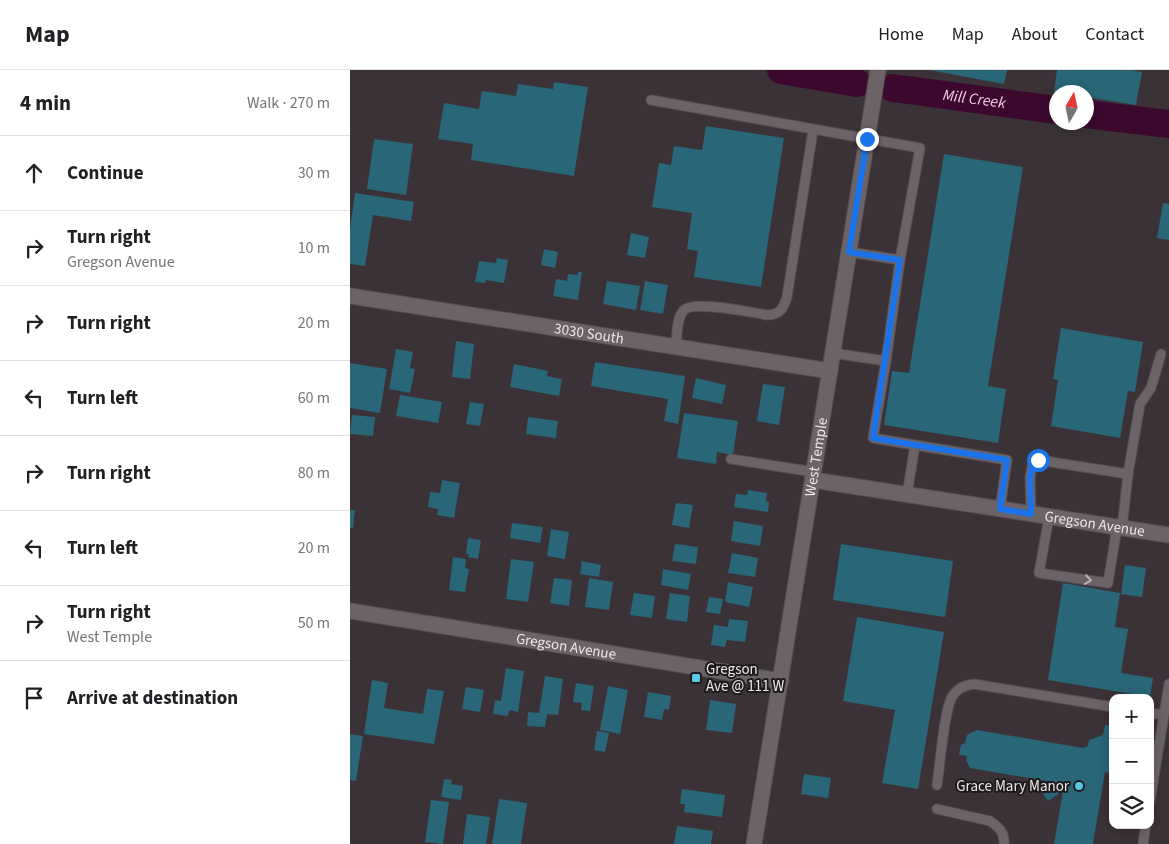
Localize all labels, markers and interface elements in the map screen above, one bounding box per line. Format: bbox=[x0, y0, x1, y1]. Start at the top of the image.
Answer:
text: Map bbox=[25, 17, 70, 52]
text: Home bbox=[878, 22, 924, 47]
text: Map bbox=[952, 22, 984, 47]
text: About bbox=[1012, 22, 1057, 47]
text: Contact bbox=[1085, 22, 1144, 47]
water label: Mill Creek bbox=[941, 84, 1007, 114]
north arrow bbox=[1049, 85, 1094, 130]
text: 4 min bbox=[20, 88, 71, 118]
text: Walk · 270 m bbox=[247, 92, 330, 114]
route end bbox=[856, 128, 879, 151]
icon: ahead bbox=[20, 159, 48, 187]
text: Continue bbox=[67, 160, 144, 187]
text: 30 m bbox=[298, 162, 330, 184]
text: Turn right bbox=[67, 224, 151, 251]
icon: right bbox=[20, 234, 48, 262]
text: 10 m bbox=[298, 237, 330, 259]
text: Gregson Avenue bbox=[67, 251, 175, 273]
icon: right bbox=[20, 309, 48, 337]
text: Turn right bbox=[67, 310, 151, 337]
text: 20 m bbox=[298, 312, 330, 334]
street label: 3030 South bbox=[553, 318, 626, 349]
icon: left bbox=[20, 384, 48, 412]
text: Turn left bbox=[67, 385, 138, 412]
text: 60 m bbox=[298, 387, 330, 409]
street label: West Temple bbox=[799, 416, 833, 498]
route start bbox=[1027, 449, 1050, 472]
icon: right bbox=[20, 459, 48, 487]
text: Turn right bbox=[67, 460, 151, 487]
text: 80 m bbox=[298, 462, 330, 484]
street label: Gregson Avenue bbox=[1043, 505, 1146, 542]
icon: left bbox=[20, 534, 48, 562]
text: Turn left bbox=[67, 535, 138, 562]
text: 20 m bbox=[298, 537, 330, 559]
one-way arrow bbox=[1083, 575, 1092, 585]
text: Turn right bbox=[67, 599, 151, 626]
icon: right bbox=[20, 609, 48, 637]
text: 50 m bbox=[298, 612, 330, 634]
text: West Temple bbox=[67, 626, 152, 648]
street label: Gregson Avenue bbox=[515, 628, 618, 665]
place label: Gregson Ave @ 111 W bbox=[706, 659, 784, 697]
marker: Gregson Ave @ 111 W bbox=[690, 672, 702, 684]
icon: arrive bbox=[20, 684, 48, 712]
text: Arrive at destination bbox=[67, 685, 238, 712]
map controls bbox=[1109, 694, 1154, 829]
button: + bbox=[1109, 694, 1154, 739]
button: − bbox=[1109, 739, 1154, 784]
place label: Grace Mary Manor bbox=[956, 776, 1070, 797]
marker: Grace Mary Manor bbox=[1073, 780, 1085, 792]
button: layers bbox=[1109, 784, 1154, 829]

